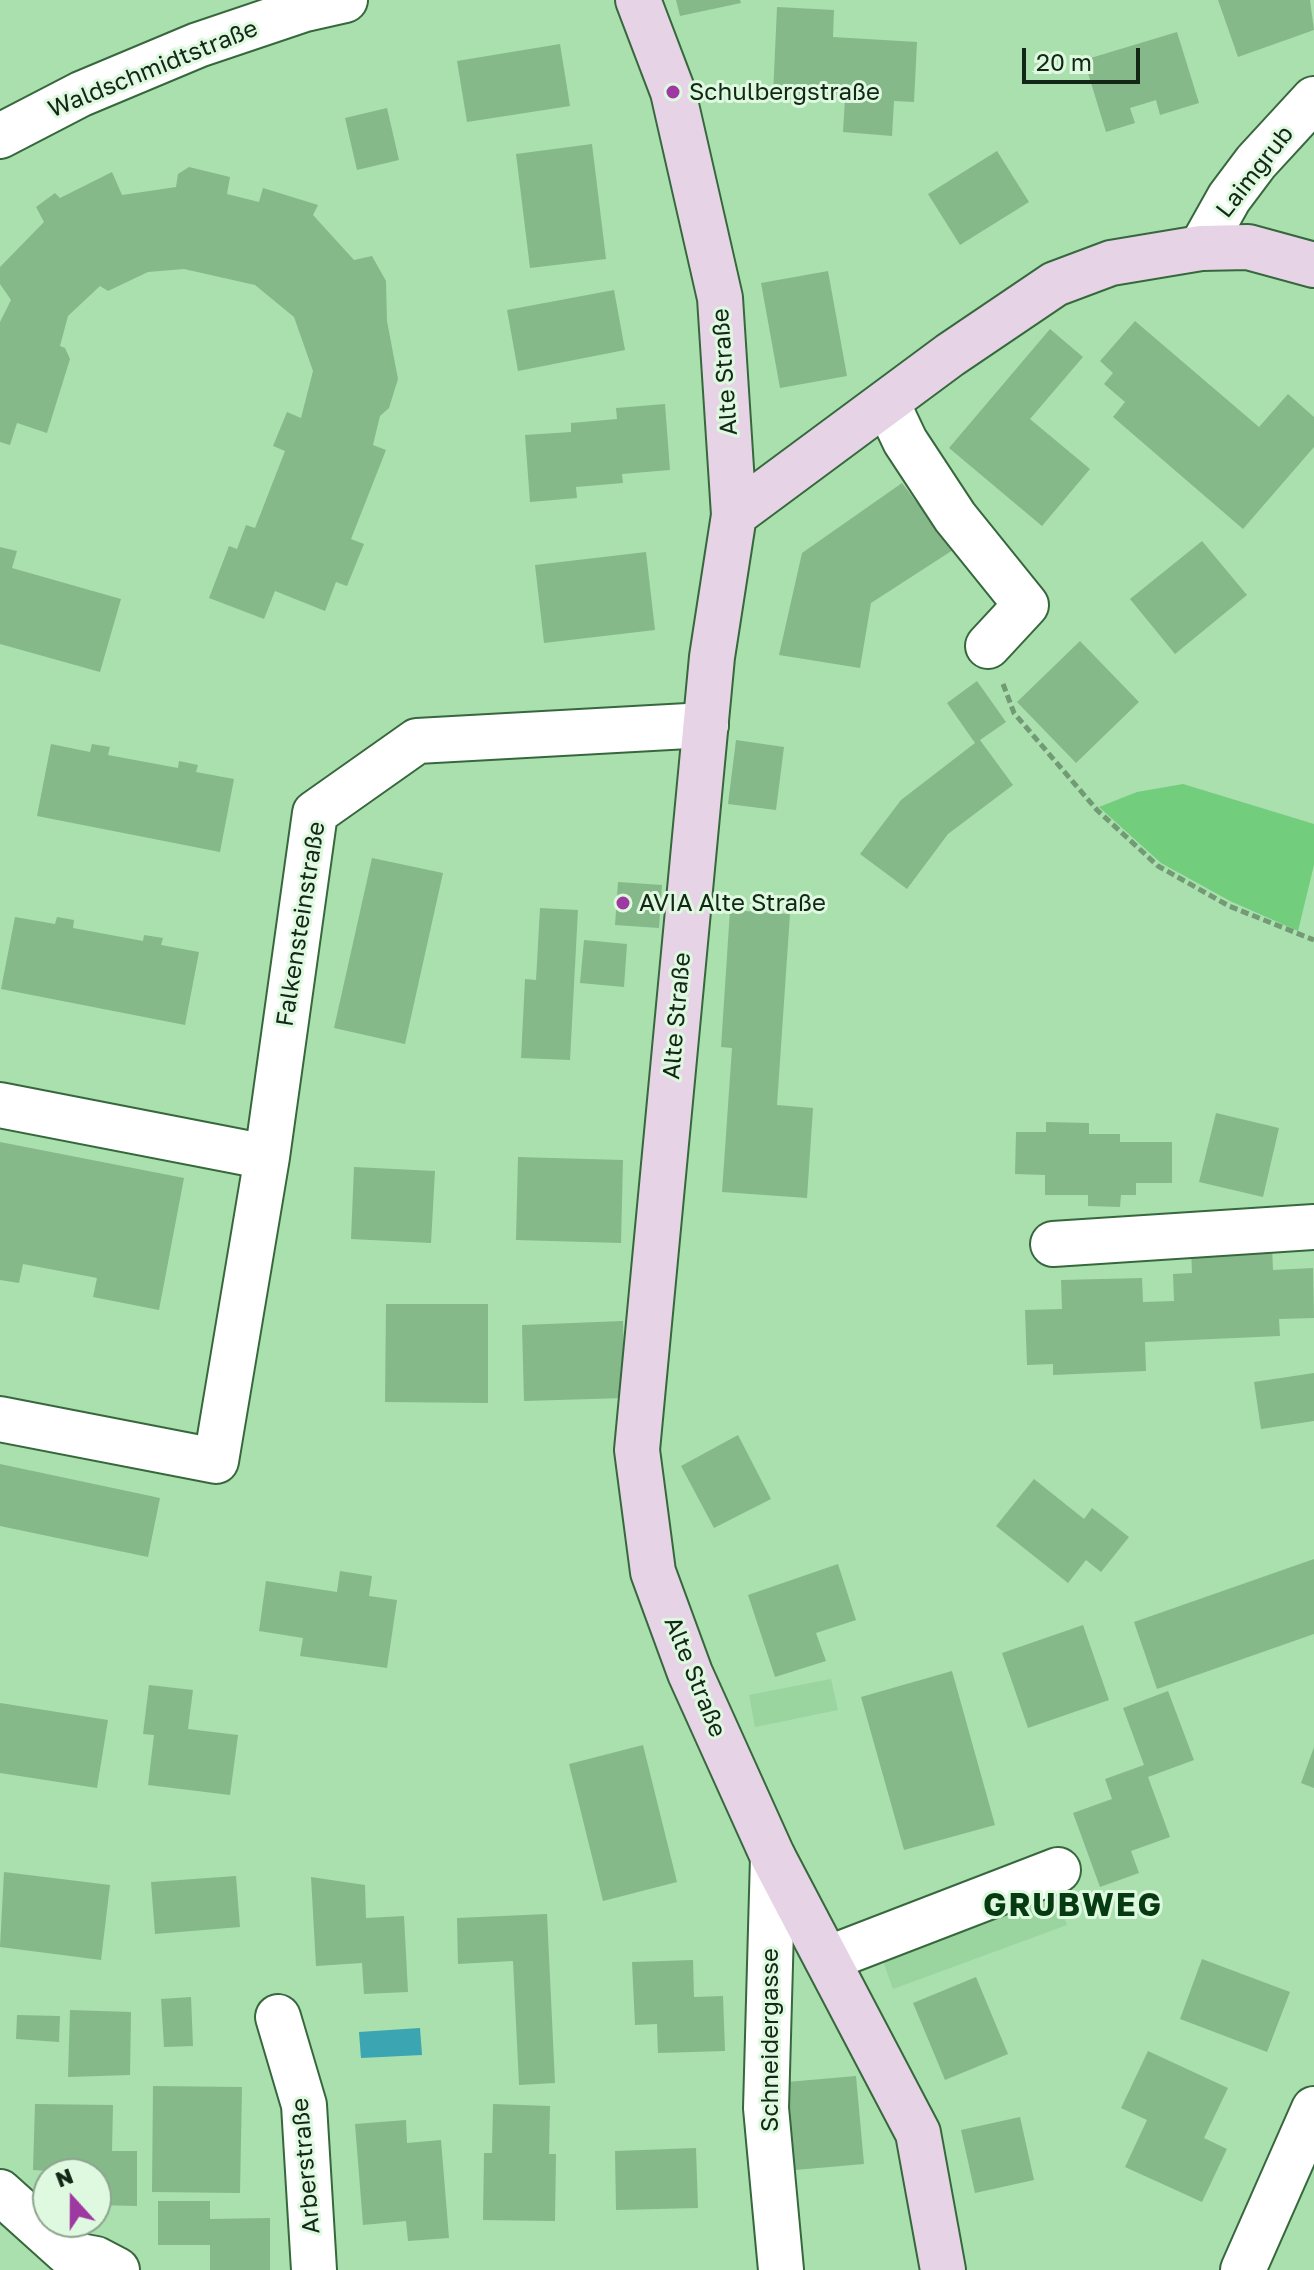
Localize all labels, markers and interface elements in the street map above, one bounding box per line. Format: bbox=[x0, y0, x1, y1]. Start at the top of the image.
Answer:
street label: Waldschmidtstraße bbox=[44, 14, 262, 124]
scale bar bbox=[1026, 32, 1144, 82]
text: 20 m bbox=[1036, 47, 1092, 76]
place label: Schulbergstraße bbox=[689, 78, 880, 106]
marker: Schulbergstraße bbox=[664, 83, 682, 101]
street label: Laimgrub bbox=[1210, 120, 1300, 224]
street label: Alte Straße bbox=[706, 307, 744, 437]
street label: Falkensteinstraße bbox=[271, 819, 331, 1029]
place label: AVIA Alte Straße bbox=[639, 889, 826, 917]
marker: AVIA Alte Straße bbox=[614, 894, 632, 912]
street label: Alte Straße bbox=[657, 951, 697, 1081]
street label: Alte Straße bbox=[658, 1613, 732, 1741]
district label: GRUBWEG bbox=[983, 1887, 1163, 1925]
street label: Schneidergasse bbox=[756, 1948, 784, 2132]
street label: Arberstraße bbox=[286, 2097, 326, 2235]
north arrow bbox=[32, 2158, 112, 2238]
text: N bbox=[51, 2161, 77, 2193]

